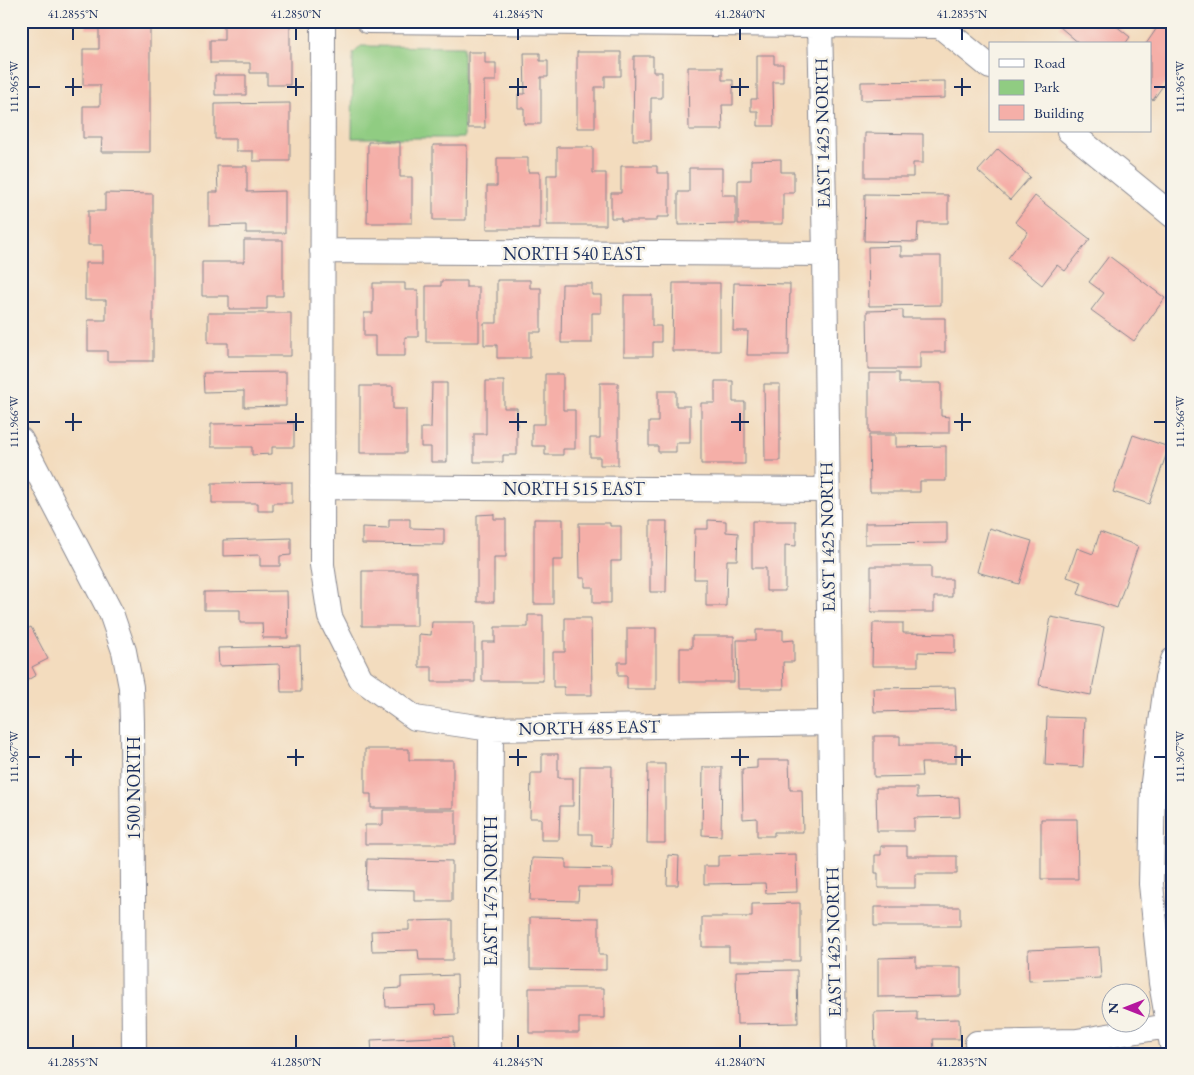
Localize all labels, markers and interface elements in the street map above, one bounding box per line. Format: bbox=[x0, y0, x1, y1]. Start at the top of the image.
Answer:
text: 41.2855°N bbox=[48, 6, 99, 22]
text: 41.2850°N bbox=[271, 6, 322, 22]
text: 41.2845°N bbox=[493, 6, 544, 22]
text: 41.2840°N bbox=[715, 6, 766, 22]
text: 41.2835°N bbox=[937, 6, 988, 22]
legend bbox=[989, 42, 1152, 132]
text: Road bbox=[1034, 53, 1066, 72]
street label: EAST 1425 NORTH bbox=[809, 58, 835, 208]
text: 111.965°W bbox=[6, 60, 22, 113]
text: 111.965°W bbox=[1172, 60, 1188, 113]
text: Park bbox=[1034, 77, 1061, 96]
text: Building bbox=[1034, 103, 1084, 122]
street label: NORTH 540 EAST bbox=[503, 242, 646, 265]
text: 111.966°W bbox=[6, 395, 22, 448]
text: 111.966°W bbox=[1172, 395, 1188, 448]
street label: EAST 1425 NORTH bbox=[814, 462, 840, 612]
street label: NORTH 515 EAST bbox=[503, 477, 646, 500]
street label: NORTH 485 EAST bbox=[518, 714, 661, 740]
text: 111.967°W bbox=[6, 730, 22, 783]
text: 111.967°W bbox=[1172, 730, 1188, 783]
street label: 1500 NORTH bbox=[122, 736, 145, 840]
street label: EAST 1475 NORTH bbox=[479, 816, 502, 966]
street label: EAST 1425 NORTH bbox=[820, 867, 846, 1017]
north arrow bbox=[1102, 982, 1152, 1032]
text: N bbox=[1104, 1002, 1122, 1014]
text: 41.2855°N bbox=[48, 1054, 99, 1070]
text: 41.2850°N bbox=[271, 1054, 322, 1070]
text: 41.2845°N bbox=[493, 1054, 544, 1070]
text: 41.2840°N bbox=[715, 1054, 766, 1070]
text: 41.2835°N bbox=[937, 1054, 988, 1070]

